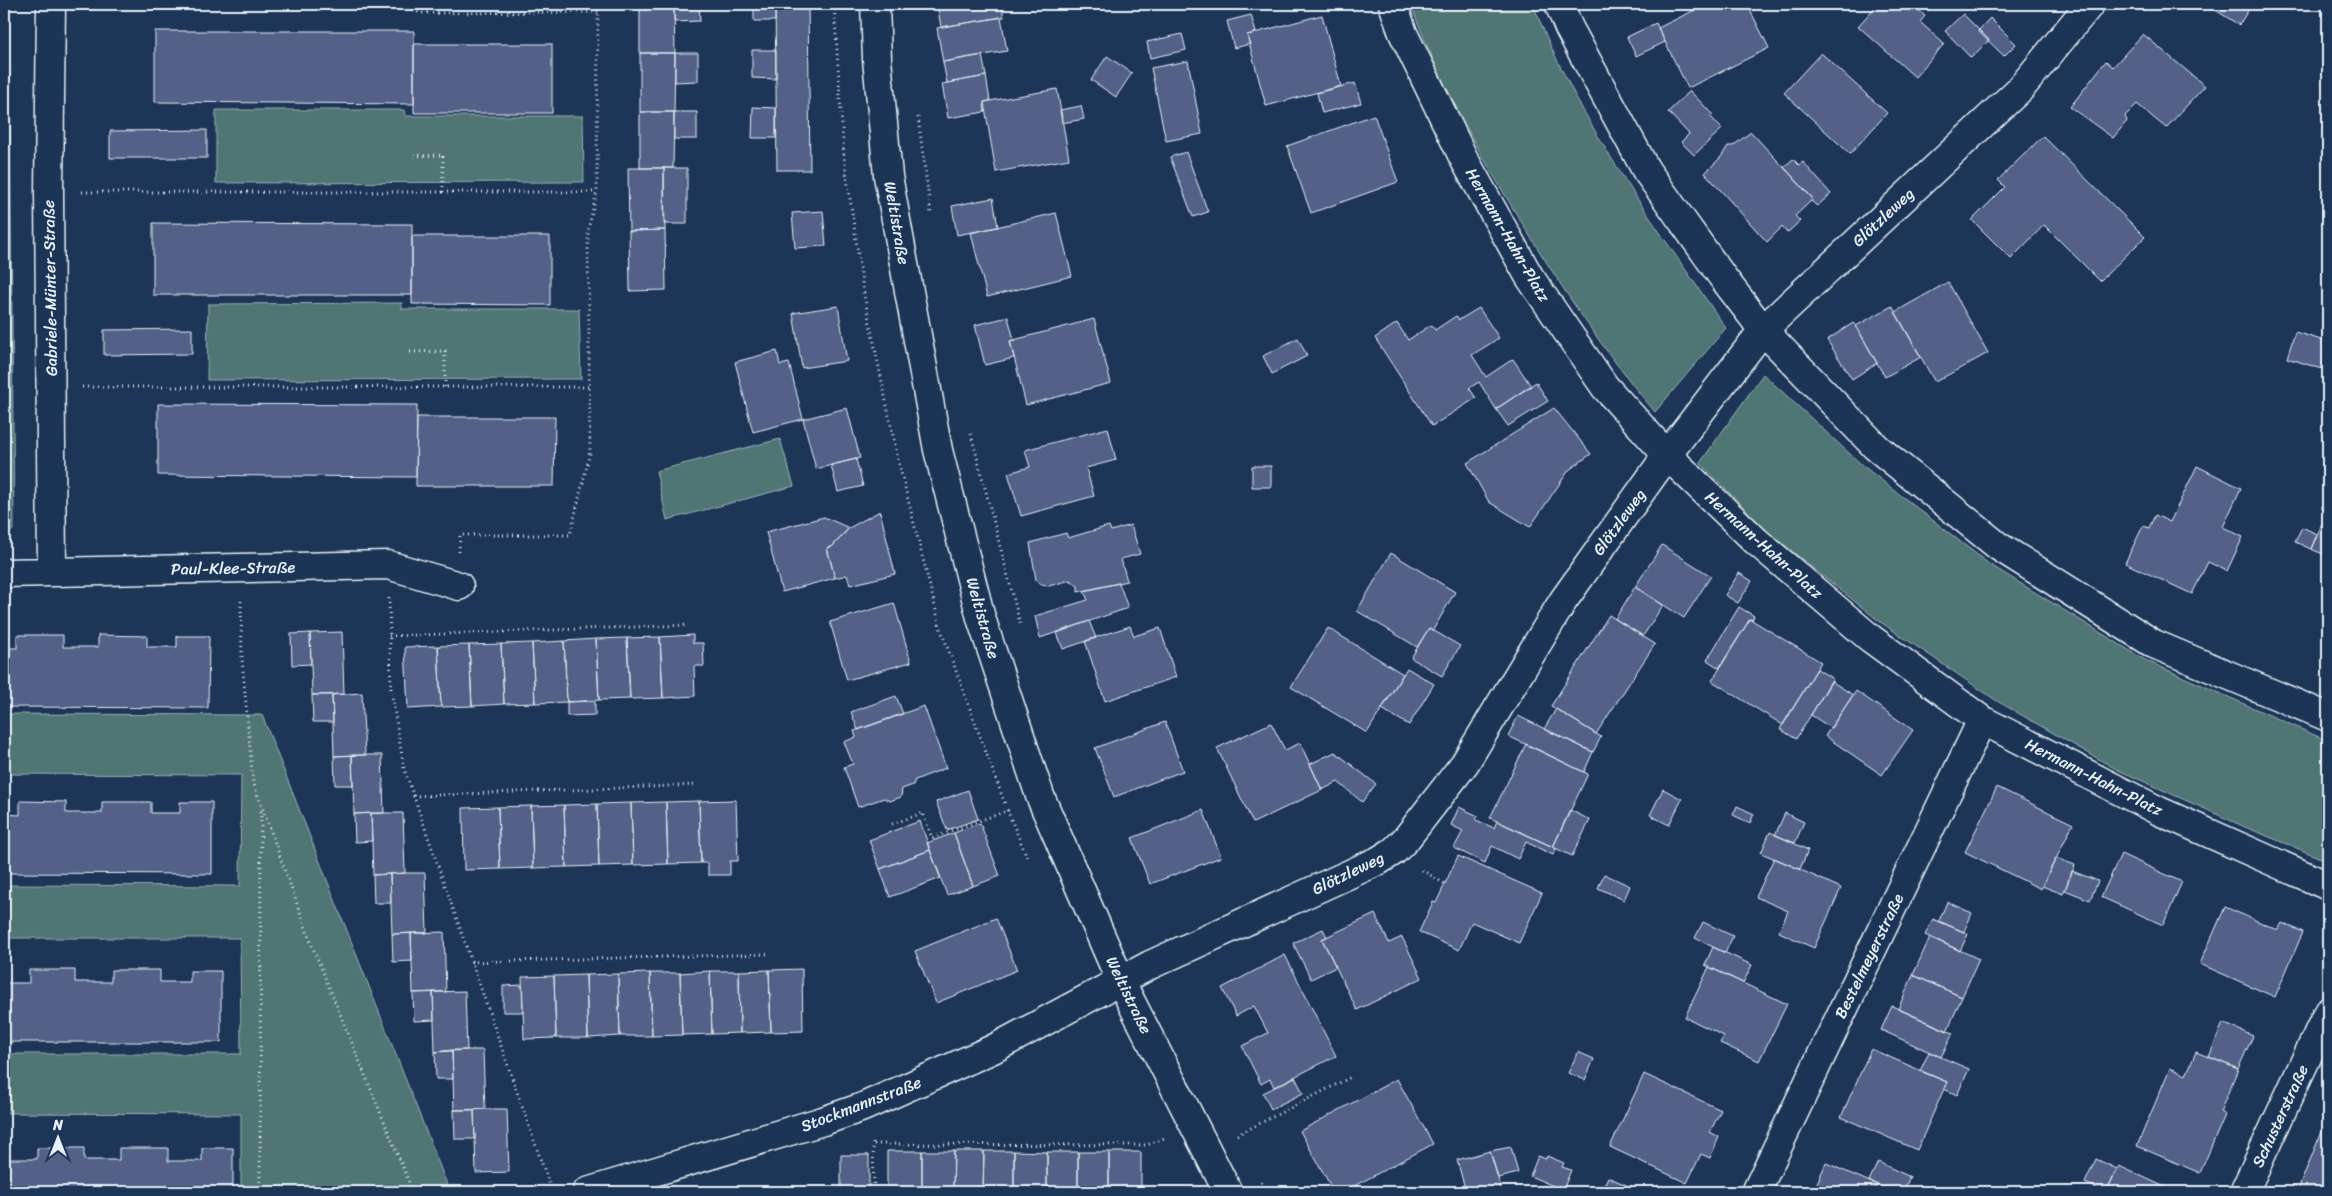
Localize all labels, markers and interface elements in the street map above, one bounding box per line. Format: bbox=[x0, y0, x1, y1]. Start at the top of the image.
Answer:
street label: Hermann-Hahn-Platz bbox=[1458, 162, 1559, 308]
street label: Weltistraße bbox=[875, 179, 919, 267]
street label: Glötzleweg bbox=[1845, 180, 1921, 254]
street label: Gabriele-Münter-Straße bbox=[34, 200, 66, 376]
street label: Glötzleweg bbox=[1585, 482, 1653, 562]
street label: Hermann-Hahn-Platz bbox=[1698, 484, 1830, 607]
street label: Paul-Klee-Straße bbox=[171, 552, 296, 584]
street label: Weltistraße bbox=[957, 574, 1009, 662]
street label: Hermann-Hahn-Platz bbox=[2020, 730, 2168, 825]
street label: Glötzleweg bbox=[1307, 843, 1389, 903]
street label: Bestelmeyerstraße bbox=[1826, 888, 1912, 1024]
street label: Weltistraße bbox=[1098, 951, 1160, 1039]
street label: Schusterstraße bbox=[2243, 1060, 2317, 1172]
street label: Stockmannstraße bbox=[796, 1068, 926, 1140]
text: N bbox=[52, 1113, 63, 1138]
north arrow bbox=[32, 1114, 82, 1164]

